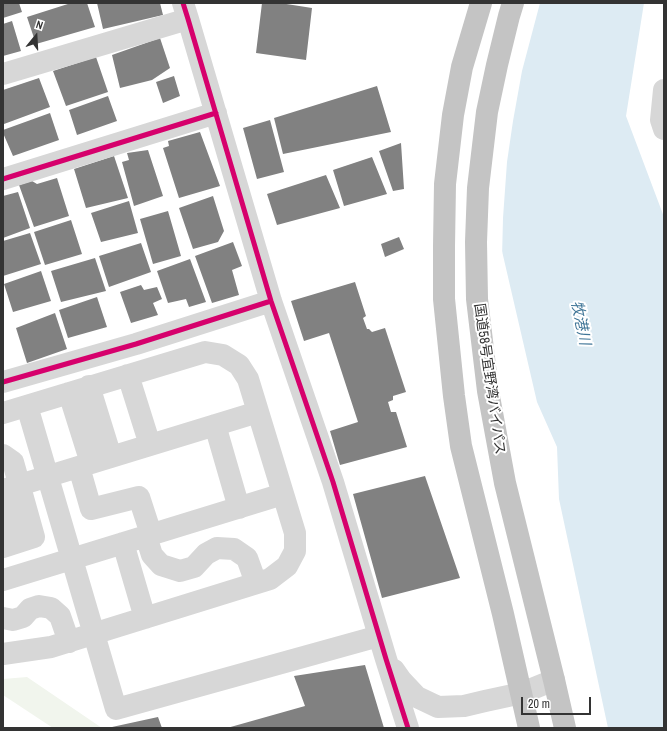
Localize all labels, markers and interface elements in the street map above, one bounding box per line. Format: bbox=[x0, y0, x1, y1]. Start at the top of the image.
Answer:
north arrow bbox=[16, 16, 56, 56]
text: N bbox=[34, 17, 45, 32]
water label: 牧港川 bbox=[567, 299, 593, 347]
street label: 国道58号宜野湾バイパス bbox=[470, 302, 508, 456]
scale bar bbox=[523, 689, 593, 715]
text: 20 m bbox=[528, 696, 550, 712]

